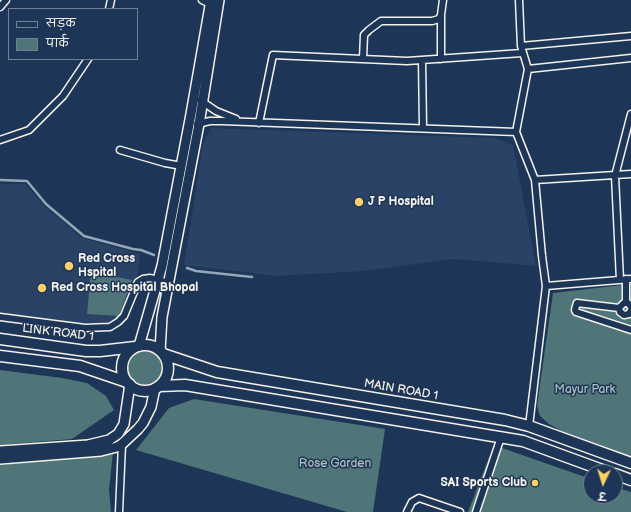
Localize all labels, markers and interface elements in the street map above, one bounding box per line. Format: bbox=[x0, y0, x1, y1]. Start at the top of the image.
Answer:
legend bbox=[8, 8, 138, 60]
text: सड़क bbox=[46, 16, 76, 31]
text: पार्क bbox=[46, 36, 69, 51]
place label: J P Hospital bbox=[368, 195, 434, 209]
marker: J P Hospital bbox=[353, 196, 365, 208]
place label: Red Cross Hspital bbox=[78, 252, 135, 280]
marker: Red Cross Hspital bbox=[63, 260, 75, 272]
place label: Red Cross Hospital Bhopal bbox=[51, 281, 198, 295]
marker: Red Cross Hospital Bhopal bbox=[36, 282, 48, 294]
street label: LINK ROAD 1 bbox=[21, 321, 95, 345]
street label: MAIN ROAD 1 bbox=[363, 376, 439, 404]
park label: Mayur Park bbox=[555, 383, 615, 397]
park label: Rose Garden bbox=[299, 457, 371, 471]
north arrow bbox=[583, 464, 623, 504]
place label: SAI Sports Club bbox=[441, 476, 527, 490]
marker: SAI Sports Club bbox=[530, 478, 540, 488]
text: उ bbox=[598, 489, 606, 502]

